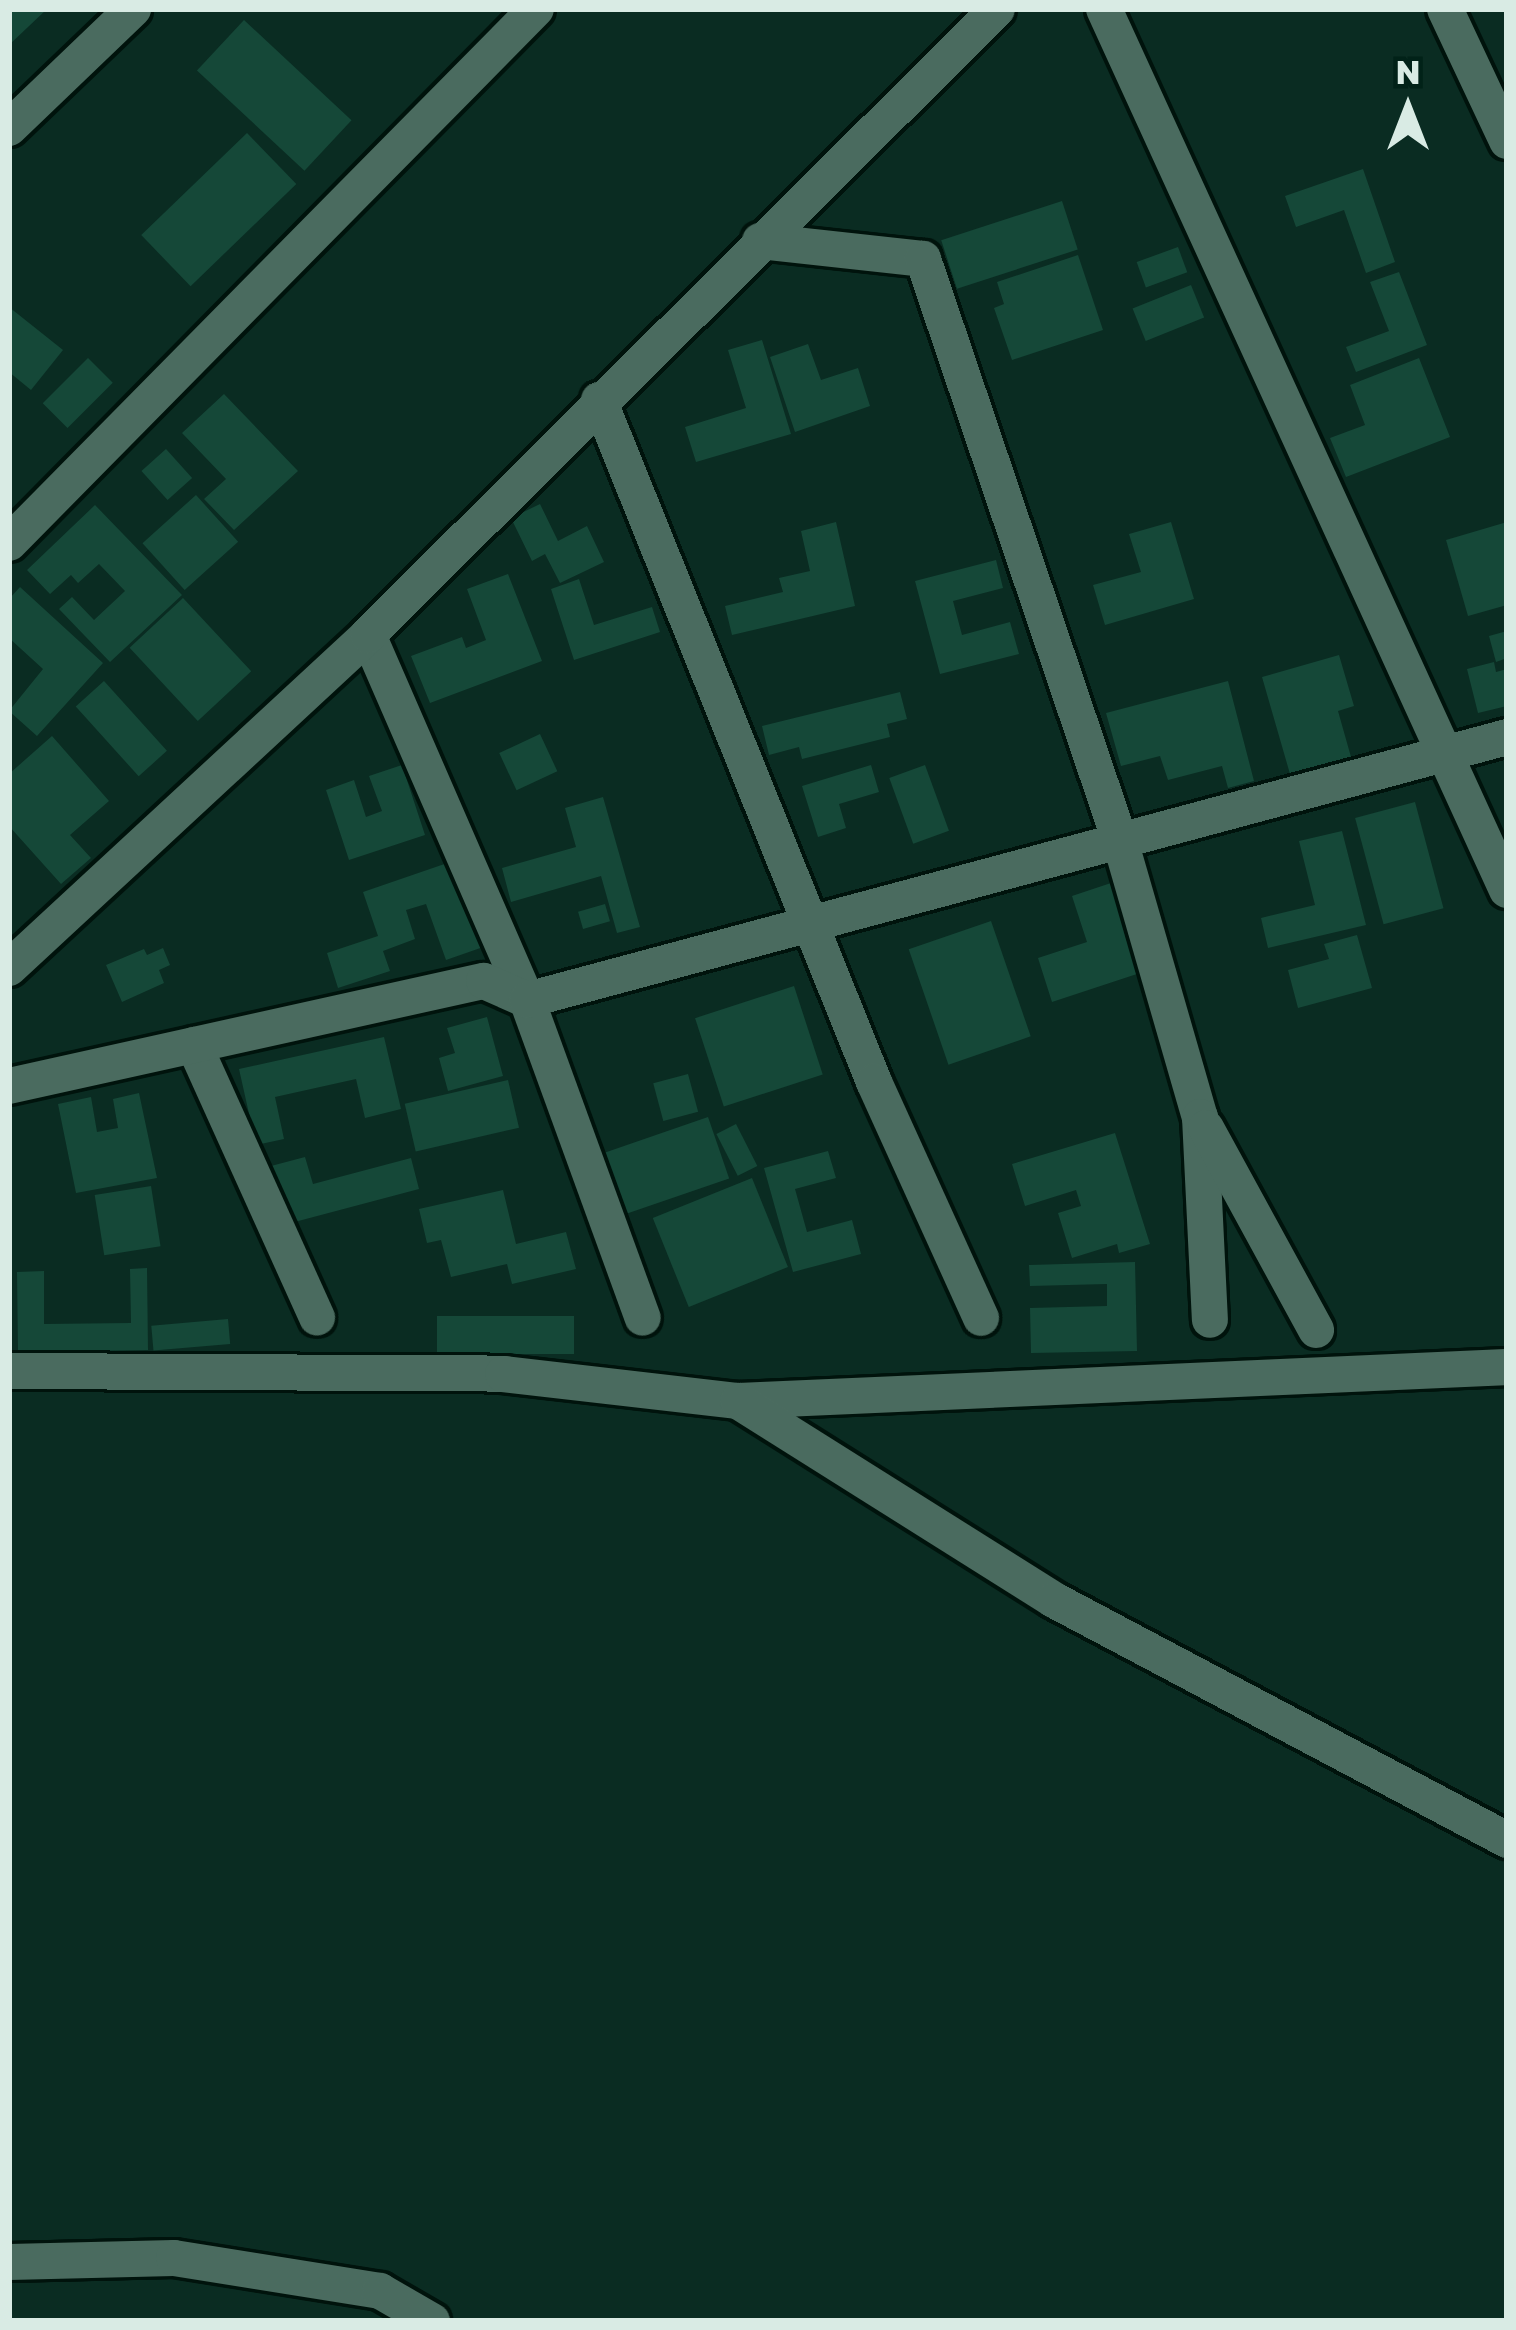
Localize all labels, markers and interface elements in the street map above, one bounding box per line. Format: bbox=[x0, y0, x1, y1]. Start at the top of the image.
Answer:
north arrow bbox=[1348, 48, 1468, 168]
text: N bbox=[1395, 52, 1421, 91]

